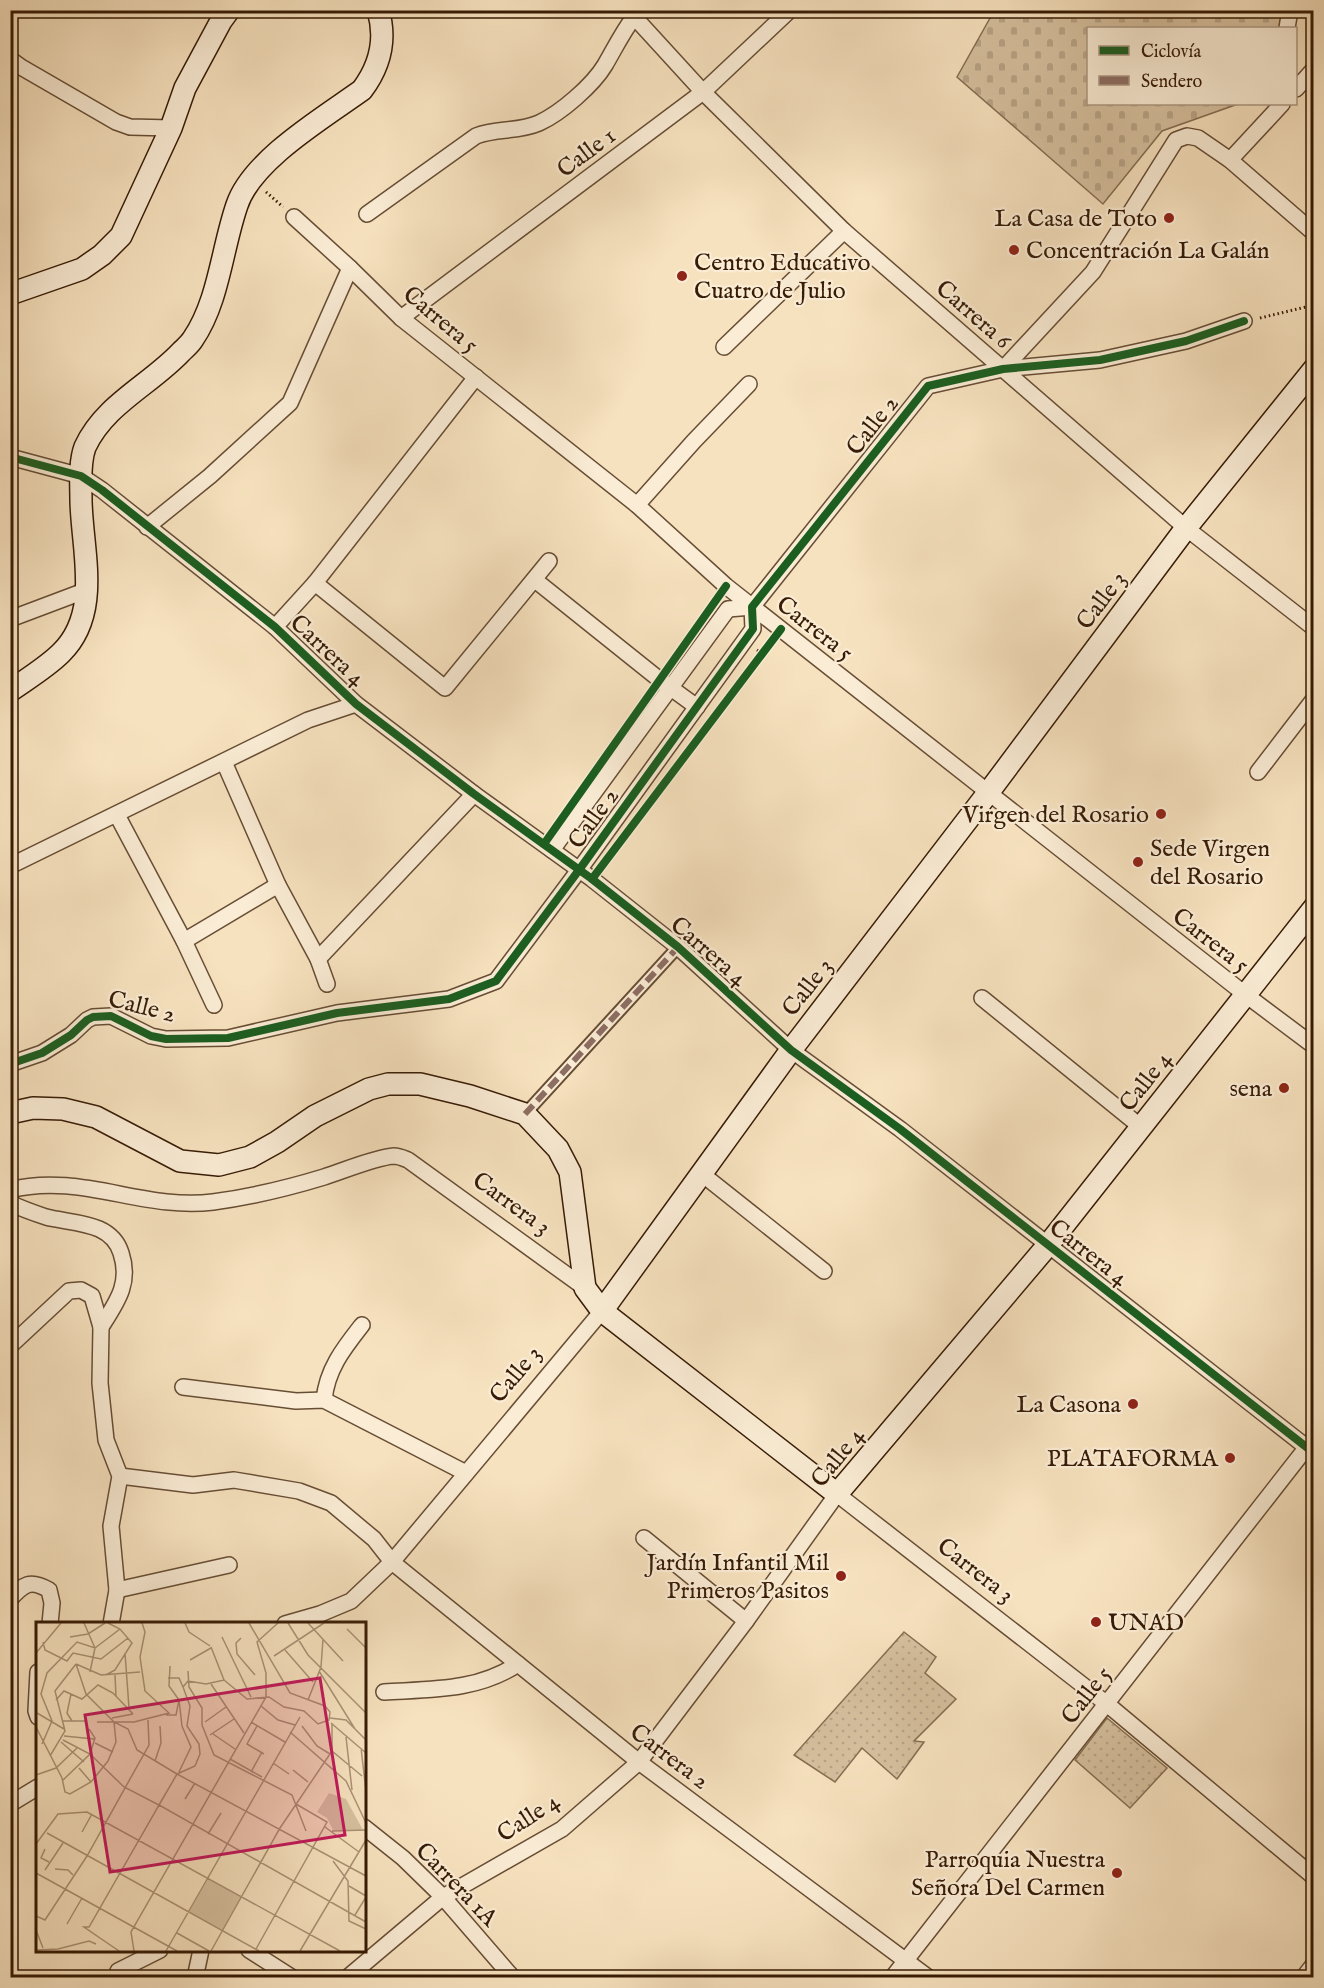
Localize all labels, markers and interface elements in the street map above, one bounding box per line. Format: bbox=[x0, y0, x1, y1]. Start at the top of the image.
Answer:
legend bbox=[1087, 27, 1297, 105]
text: Ciclovía bbox=[1141, 41, 1201, 64]
text: Sendero bbox=[1141, 71, 1203, 94]
street label: Calle 1 bbox=[551, 121, 622, 185]
place label: La Casa de Toto bbox=[994, 204, 1157, 235]
marker: La Casa de Toto bbox=[1162, 211, 1176, 225]
place label: Concentración La Galán bbox=[1026, 236, 1270, 267]
marker: Concentración La Galán bbox=[1007, 243, 1021, 257]
place label: Centro Educativo Cuatro de Julio bbox=[694, 248, 871, 307]
marker: Centro Educativo Cuatro de Julio bbox=[675, 269, 689, 283]
street label: Carrera 6 bbox=[929, 274, 1018, 357]
street label: Carrera 5 bbox=[396, 280, 484, 361]
street label: Calle 2 bbox=[840, 390, 906, 462]
street label: Calle 3 bbox=[1070, 565, 1134, 636]
street label: Carrera 5 bbox=[769, 589, 859, 669]
street label: Carrera 4 bbox=[283, 608, 371, 694]
street label: Calle 2 bbox=[562, 782, 627, 856]
place label: Virgen del Rosario bbox=[961, 800, 1149, 831]
marker: Virgen del Rosario bbox=[1154, 807, 1168, 821]
place label: Sede Virgen del Rosario bbox=[1150, 834, 1270, 893]
marker: Sede Virgen del Rosario bbox=[1131, 855, 1145, 869]
street label: Carrera 5 bbox=[1165, 901, 1255, 981]
street label: Carrera 4 bbox=[663, 910, 753, 994]
street label: Calle 3 bbox=[776, 952, 841, 1023]
street label: Calle 2 bbox=[105, 984, 178, 1031]
street label: Calle 4 bbox=[1113, 1045, 1180, 1118]
place label: sena bbox=[1229, 1074, 1273, 1105]
marker: sena bbox=[1277, 1081, 1291, 1095]
street label: Carrera 3 bbox=[466, 1165, 556, 1243]
street label: Carrera 4 bbox=[1042, 1213, 1134, 1294]
street label: Calle 3 bbox=[483, 1340, 549, 1410]
place label: La Casona bbox=[1016, 1390, 1122, 1421]
marker: La Casona bbox=[1126, 1397, 1140, 1411]
street label: Calle 4 bbox=[805, 1421, 872, 1494]
place label: PLATAFORMA bbox=[1047, 1444, 1219, 1475]
marker: PLATAFORMA bbox=[1223, 1451, 1237, 1465]
street label: Carrera 3 bbox=[930, 1531, 1020, 1611]
place label: Jardín Infantil Mil Primeros Pasitos bbox=[643, 1548, 829, 1607]
marker: Jardín Infantil Mil Primeros Pasitos bbox=[834, 1569, 848, 1583]
place label: UNAD bbox=[1108, 1608, 1184, 1639]
marker: UNAD bbox=[1089, 1615, 1103, 1629]
inset map bbox=[36, 1622, 366, 1952]
street label: Calle 5 bbox=[1055, 1660, 1120, 1731]
street label: Carrera 2 bbox=[623, 1717, 715, 1797]
street label: Calle 4 bbox=[492, 1786, 566, 1850]
street label: Carrera 1A bbox=[408, 1836, 504, 1934]
place label: Parroquia Nuestra Señora Del Carmen bbox=[911, 1845, 1106, 1904]
marker: Parroquia Nuestra Señora Del Carmen bbox=[1110, 1866, 1124, 1880]

